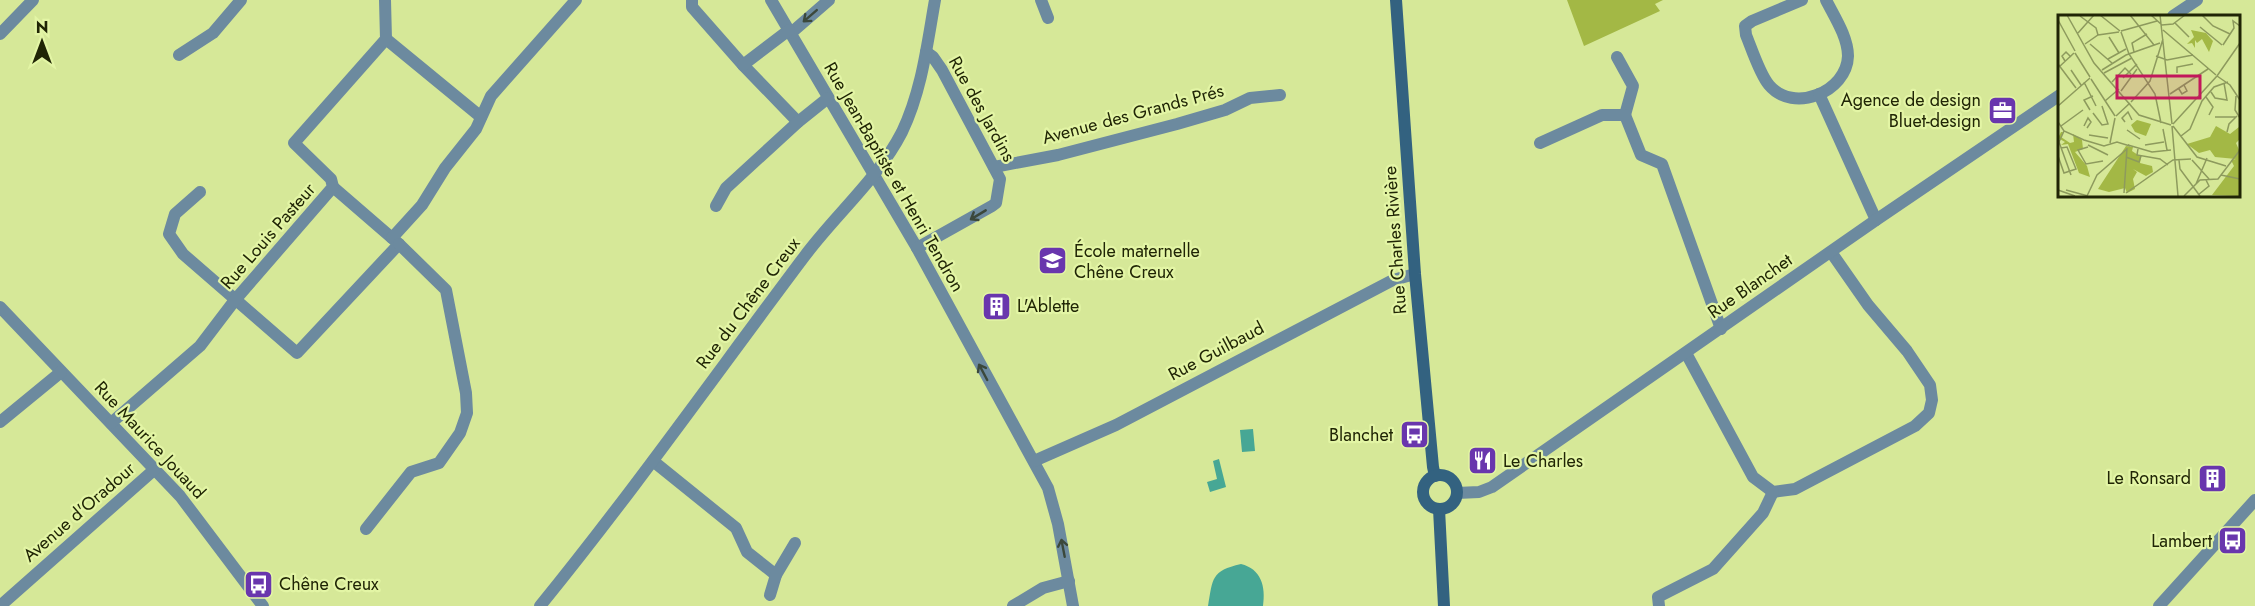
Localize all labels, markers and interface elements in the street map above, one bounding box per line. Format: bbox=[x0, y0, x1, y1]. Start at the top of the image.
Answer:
one-way arrow bbox=[802, 10, 818, 23]
north arrow bbox=[12, 12, 72, 72]
inset map bbox=[2058, 15, 2240, 196]
text: N bbox=[36, 16, 48, 39]
street label: Rue des Jardins bbox=[942, 51, 1022, 167]
street label: Rue Jean-Baptiste et Henri Tendron bbox=[817, 57, 971, 297]
street label: Avenue des Grands Prés bbox=[1039, 77, 1227, 151]
place label: Agence de design Bluet-design bbox=[1841, 87, 1981, 134]
office icon: Agence de design Bluet-design bbox=[1986, 94, 2018, 126]
street label: Rue Charles Rivière bbox=[1377, 165, 1413, 315]
street label: Rue Louis Pasteur bbox=[214, 177, 322, 295]
one-way arrow bbox=[970, 209, 987, 221]
street label: Rue du Chêne Creux bbox=[690, 231, 806, 374]
place label: École maternelle Chêne Creux bbox=[1074, 238, 1200, 285]
school or university icon: École maternelle Chêne Creux bbox=[1037, 245, 1069, 277]
street label: Rue Blanchet bbox=[1702, 247, 1798, 325]
building icon: L'Ablette bbox=[980, 290, 1012, 322]
place label: L'Ablette bbox=[1017, 293, 1079, 319]
street label: Rue Guilbaud bbox=[1164, 315, 1268, 387]
one-way arrow bbox=[977, 364, 988, 382]
street label: Rue Maurice Jouaud bbox=[88, 375, 212, 505]
bus stop icon: Blanchet bbox=[1398, 419, 1430, 451]
place label: Blanchet bbox=[1329, 422, 1394, 448]
restaurant icon: Le Charles bbox=[1466, 445, 1498, 477]
place label: Le Charles bbox=[1503, 448, 1583, 474]
street label: Avenue d'Oradour bbox=[17, 455, 141, 568]
building icon: Le Ronsard bbox=[2196, 462, 2228, 494]
place label: Le Ronsard bbox=[2107, 465, 2191, 491]
bus stop icon: Lambert bbox=[2217, 525, 2249, 557]
place label: Lambert bbox=[2151, 528, 2213, 554]
one-way arrow bbox=[1057, 539, 1068, 559]
bus stop icon: Chêne Creux bbox=[242, 568, 274, 600]
place label: Chêne Creux bbox=[279, 571, 379, 597]

